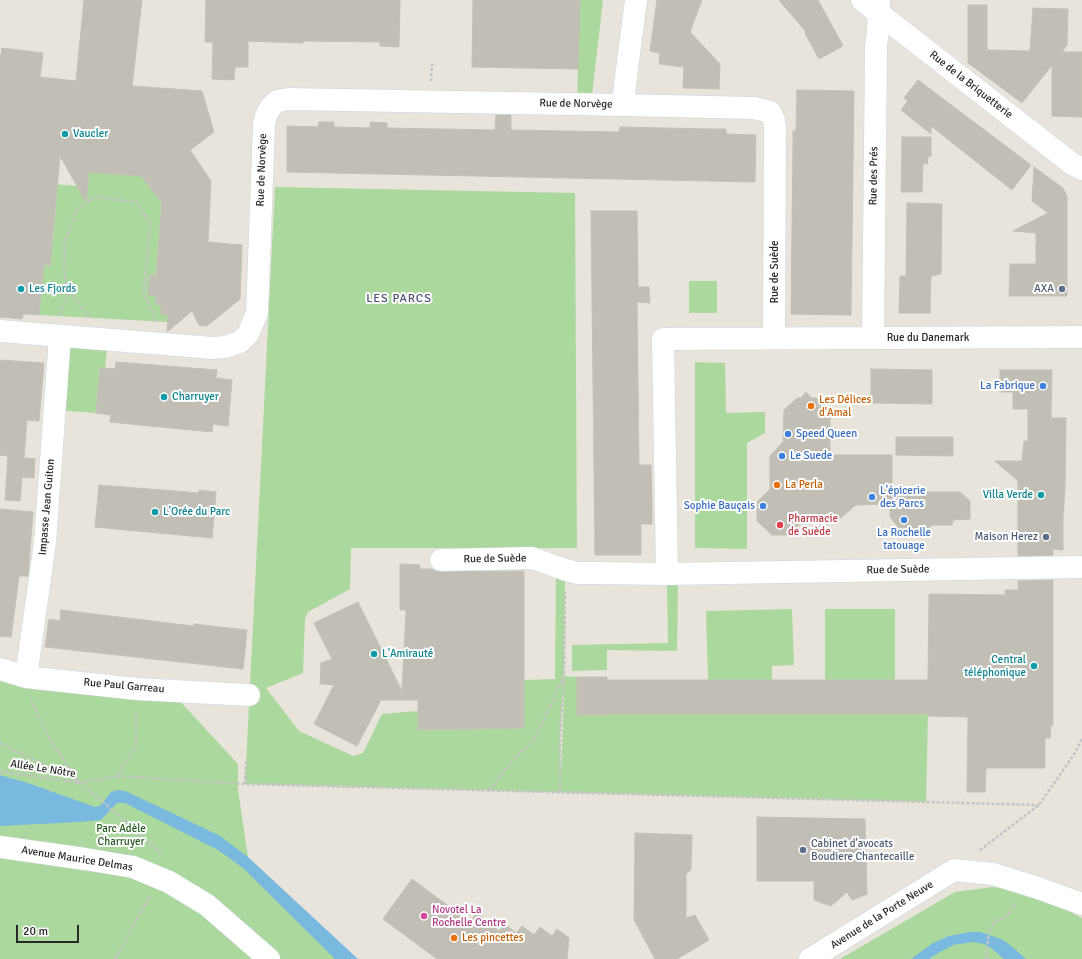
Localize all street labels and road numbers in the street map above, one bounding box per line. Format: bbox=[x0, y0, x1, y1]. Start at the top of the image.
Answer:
street label: Rue de la Briquetterie bbox=[927, 48, 1015, 122]
street label: Rue de Norvège bbox=[539, 97, 613, 111]
street label: Rue de Norvège bbox=[254, 133, 270, 207]
street label: Rue des Prés bbox=[867, 146, 881, 206]
street label: Rue de Suède bbox=[768, 241, 782, 303]
street label: Rue du Danemark bbox=[887, 331, 969, 345]
street label: Impasse Jean Guiton bbox=[36, 458, 58, 556]
street label: Rue de Suède bbox=[463, 552, 527, 566]
street label: Rue de Suède bbox=[866, 563, 930, 577]
street label: Rue Paul Garreau bbox=[83, 676, 165, 696]
street label: Allée Le Nôtre bbox=[9, 757, 77, 781]
street label: Avenue Maurice Delmas bbox=[20, 844, 134, 874]
street label: Avenue de la Porte Neuve bbox=[828, 878, 936, 952]

